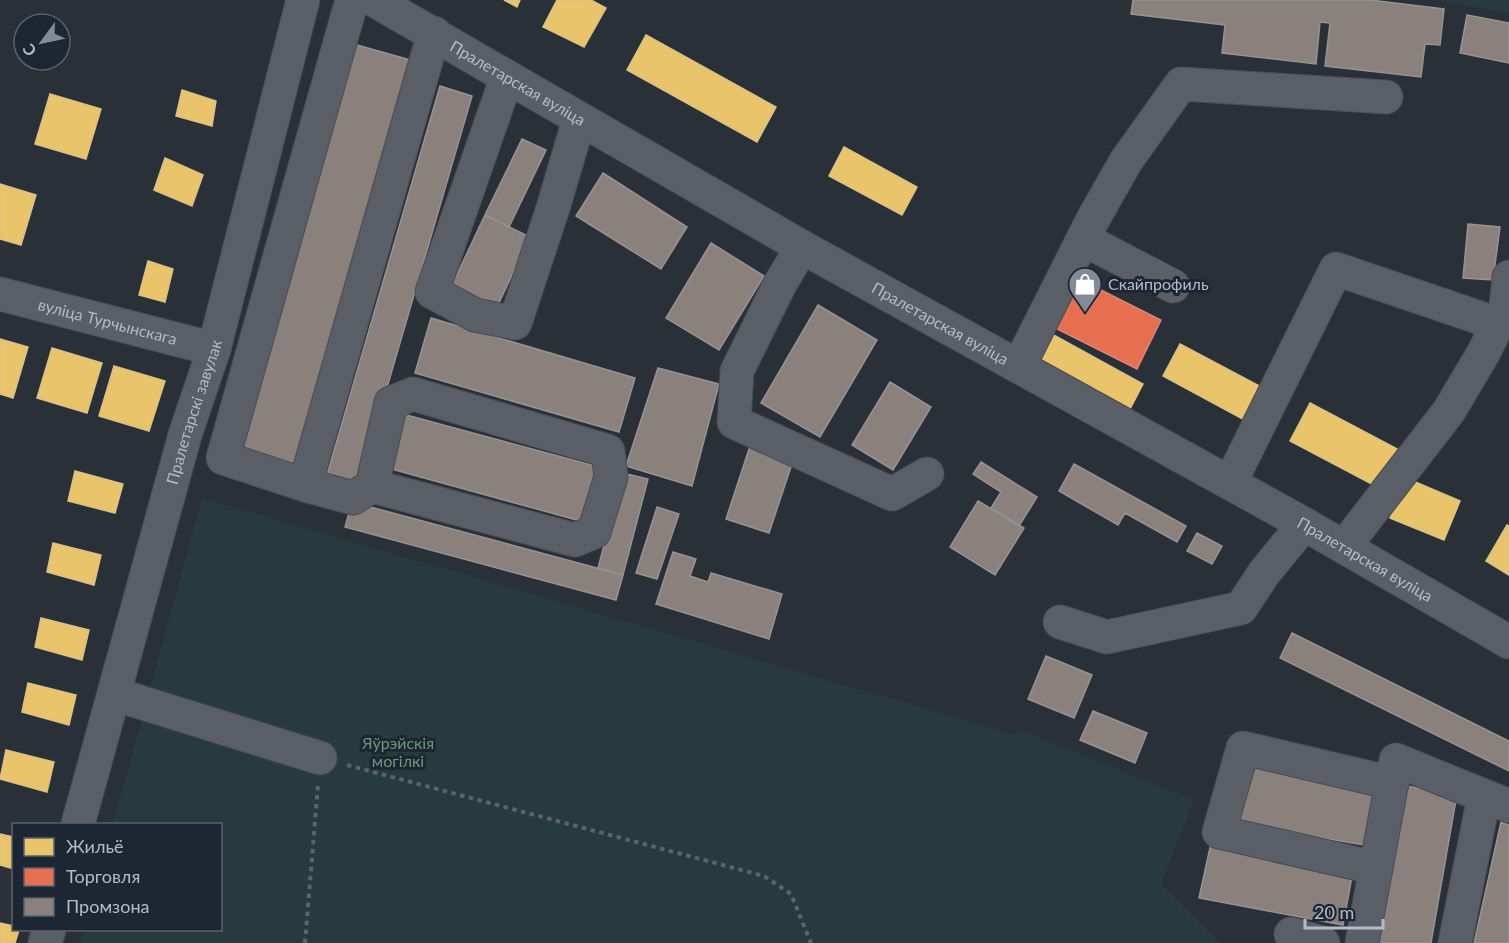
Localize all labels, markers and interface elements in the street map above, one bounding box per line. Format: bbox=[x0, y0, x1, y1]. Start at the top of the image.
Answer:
north arrow bbox=[12, 12, 72, 72]
street label: Пралетарская вуліца bbox=[447, 36, 589, 129]
text: С bbox=[18, 40, 40, 60]
shop icon: Скайпрофиль bbox=[1067, 266, 1103, 313]
place label: Скайпрофиль bbox=[1108, 274, 1209, 293]
street label: Пралетарская вуліца bbox=[869, 277, 1012, 368]
street label: вуліца Турчынскага bbox=[36, 294, 179, 348]
street label: Пралетарскі завулак bbox=[162, 337, 225, 487]
street label: Пралетарская вуліца bbox=[1294, 512, 1436, 605]
park label: Яўрэйскія могілкі bbox=[361, 733, 434, 770]
legend bbox=[12, 823, 222, 931]
text: Жильё bbox=[66, 835, 124, 857]
text: Торговля bbox=[66, 865, 140, 887]
scale bar bbox=[1305, 892, 1383, 930]
text: Промзона bbox=[66, 895, 149, 917]
text: 20 m bbox=[1314, 901, 1354, 923]

